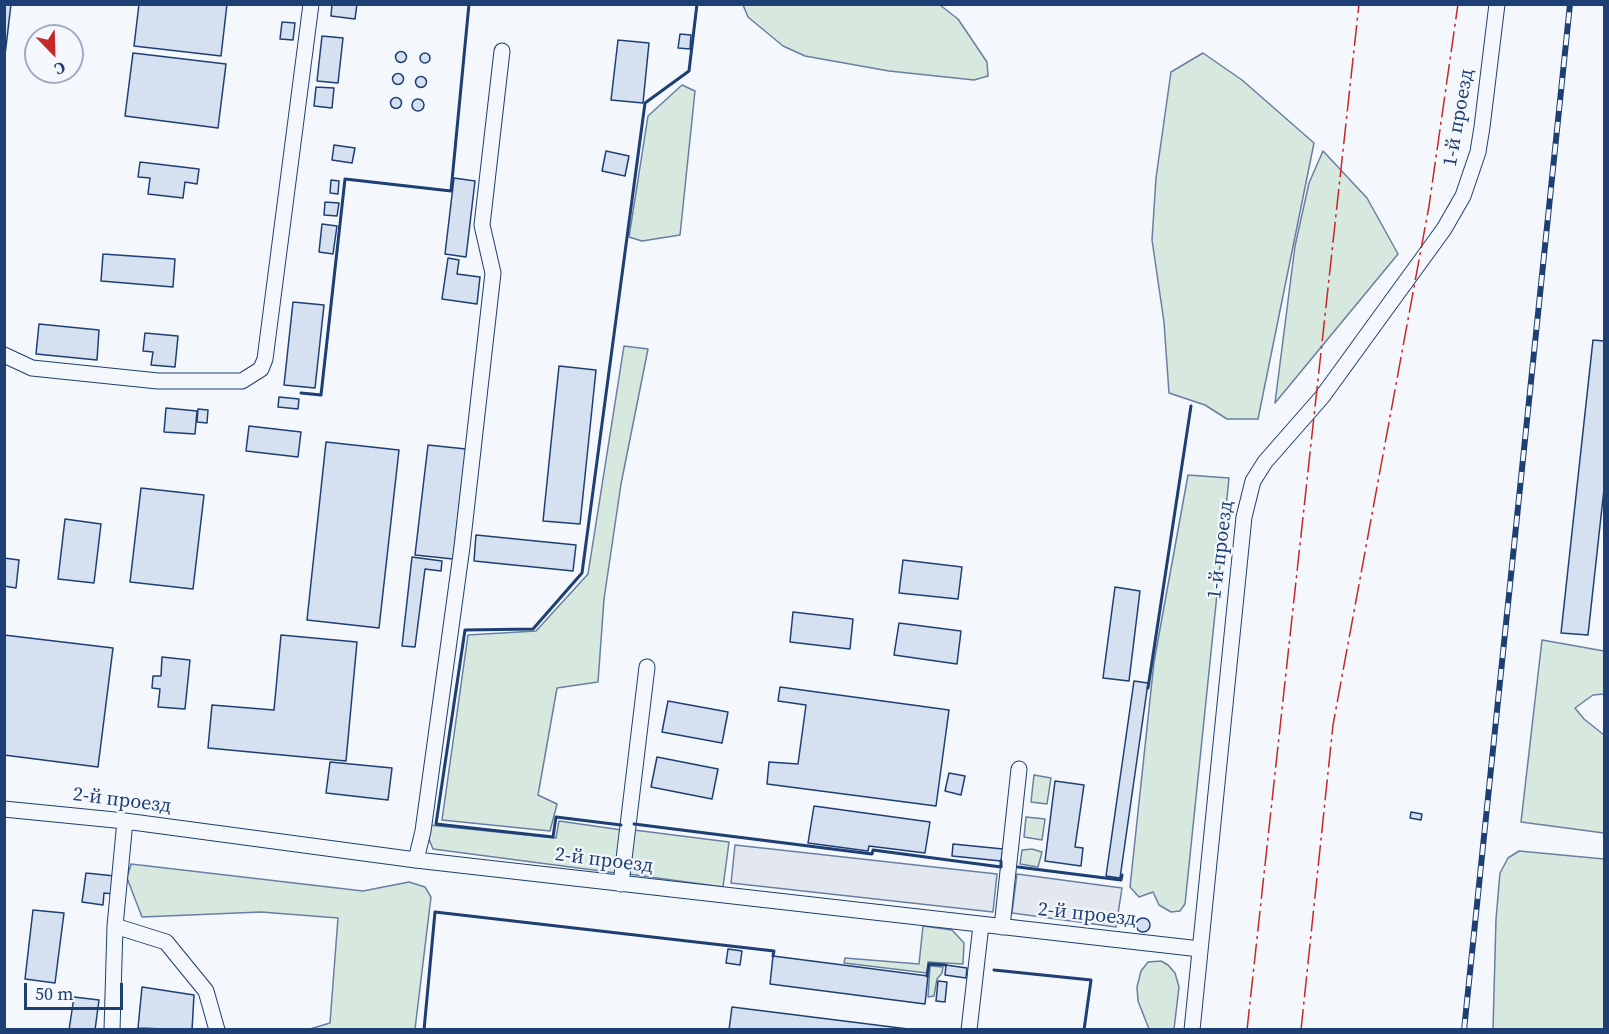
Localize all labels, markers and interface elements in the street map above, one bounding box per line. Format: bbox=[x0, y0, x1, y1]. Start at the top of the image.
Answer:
north arrow bbox=[24, 24, 84, 84]
text: С bbox=[51, 57, 69, 81]
street label: 1-й проезд bbox=[1439, 67, 1479, 169]
street label: 1-й проезд bbox=[1203, 499, 1239, 601]
street label: 2-й проезд bbox=[71, 783, 173, 819]
street label: 2-й проезд bbox=[553, 843, 655, 879]
street label: 2-й проезд bbox=[1037, 898, 1137, 932]
scale bar bbox=[27, 971, 126, 1009]
text: 50 m bbox=[35, 981, 73, 1006]

